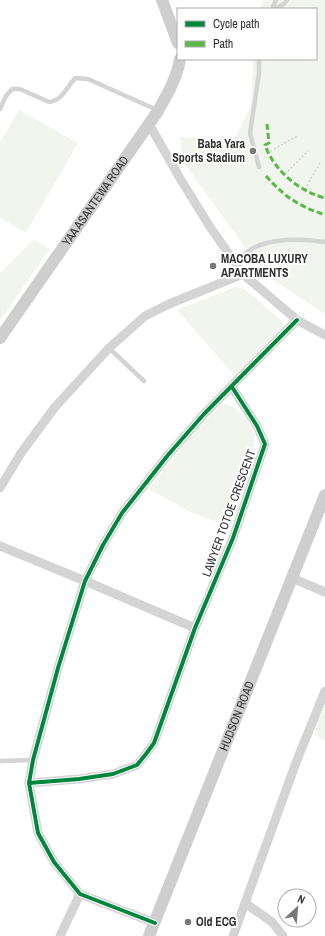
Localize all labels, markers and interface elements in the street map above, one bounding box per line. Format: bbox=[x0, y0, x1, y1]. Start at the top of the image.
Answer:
legend bbox=[177, 8, 317, 60]
text: Cycle path bbox=[213, 16, 260, 32]
text: Path bbox=[213, 36, 233, 52]
place label: Baba Yara Sports Stadium bbox=[172, 136, 246, 166]
marker: Baba Yara Sports Stadium bbox=[248, 146, 258, 156]
street label: YAA ASANTEWA ROAD bbox=[58, 153, 132, 249]
place label: MACOBA LUXURY APARTMENTS bbox=[221, 251, 308, 281]
marker: MACOBA LUXURY APARTMENTS bbox=[208, 261, 218, 271]
street label: LAWYER TOTOE CRESCENT bbox=[199, 447, 259, 579]
street label: HUDSON ROAD bbox=[216, 679, 258, 753]
north arrow bbox=[277, 888, 317, 928]
text: N bbox=[295, 891, 307, 907]
place label: Old ECG bbox=[196, 914, 237, 930]
marker: Old ECG bbox=[183, 917, 193, 927]

